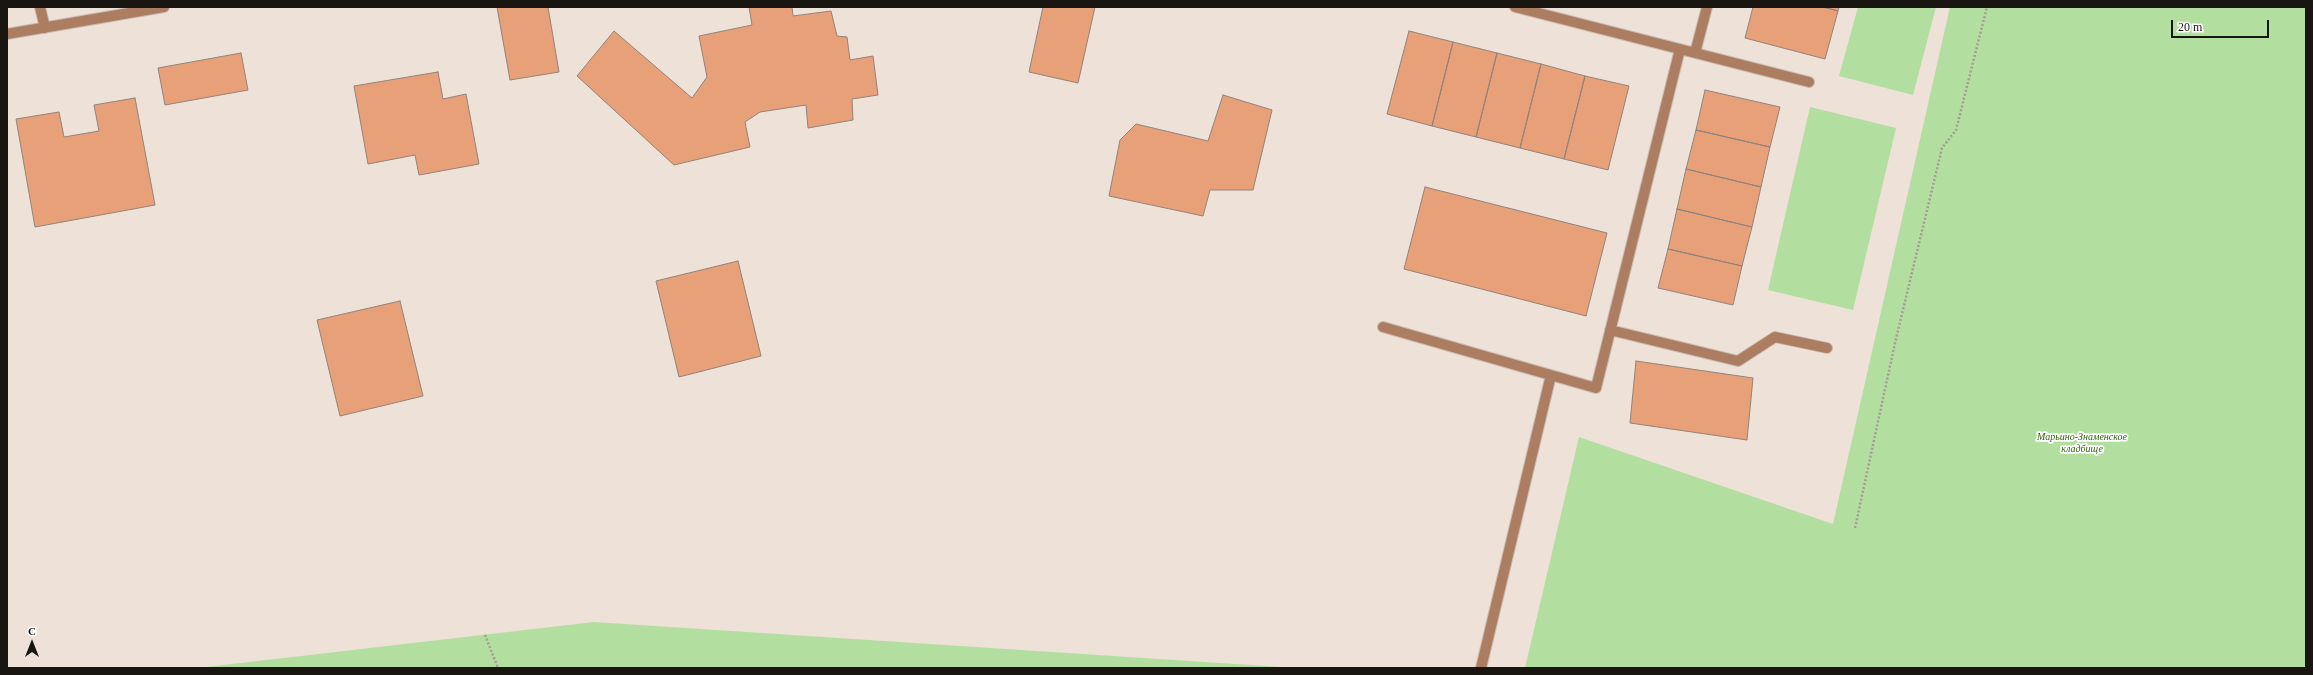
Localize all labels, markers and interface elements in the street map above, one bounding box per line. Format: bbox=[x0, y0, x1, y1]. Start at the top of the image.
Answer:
scale bar bbox=[2173, 12, 2271, 38]
text: 20 m bbox=[2178, 20, 2202, 34]
park label: Марьино-Знаменское кладбище bbox=[2037, 431, 2127, 454]
north arrow bbox=[12, 623, 52, 663]
text: С bbox=[28, 625, 36, 637]

